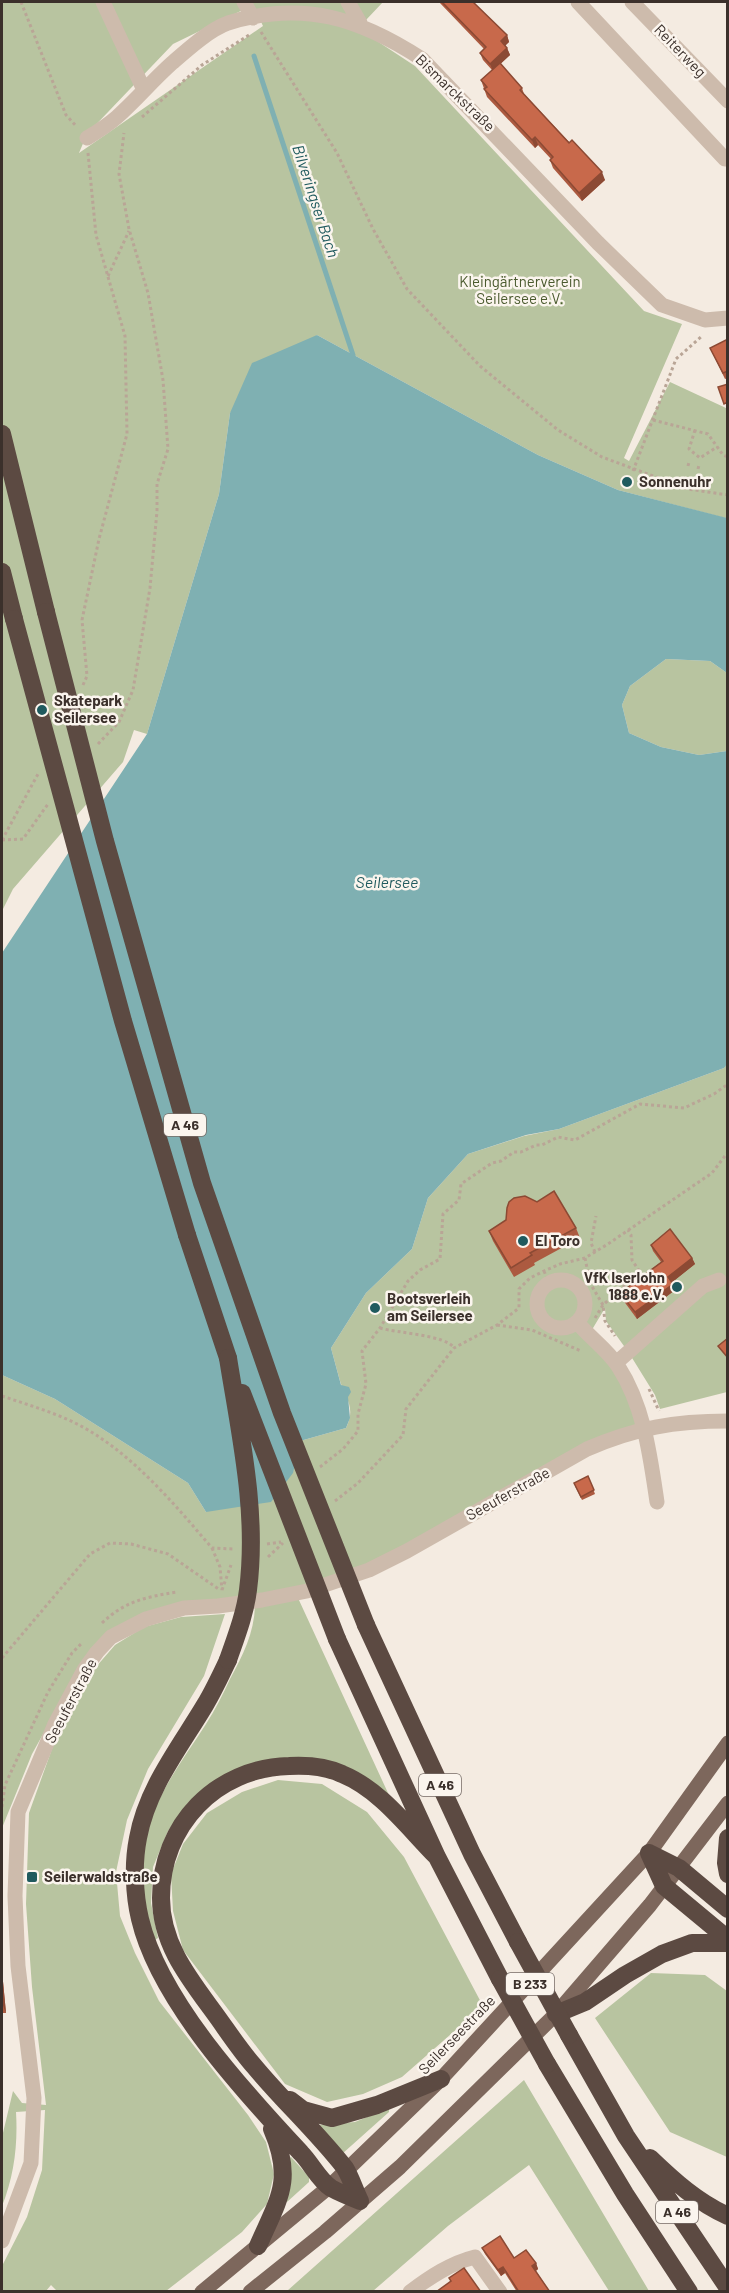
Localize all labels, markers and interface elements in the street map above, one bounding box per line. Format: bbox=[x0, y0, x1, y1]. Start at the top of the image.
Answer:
street label: Reiterweg bbox=[651, 20, 710, 81]
street label: Bismarckstraße bbox=[412, 50, 499, 135]
water label: Bilveringser Bach bbox=[289, 142, 344, 260]
park label: Kleingärtnerverein Seilersee e.V. bbox=[459, 272, 581, 307]
place label: Sonnenuhr bbox=[639, 472, 711, 490]
marker: Sonnenuhr bbox=[620, 475, 634, 489]
place label: Skatepark Seilersee bbox=[54, 691, 122, 726]
marker: Skatepark Seilersee bbox=[35, 703, 49, 717]
water label: Seilersee bbox=[356, 872, 418, 891]
road number: A 46 bbox=[164, 1114, 206, 1136]
place label: El Toro bbox=[535, 1231, 580, 1249]
marker: El Toro bbox=[516, 1234, 530, 1248]
place label: VfK Iserlohn 1888 e.V. bbox=[584, 1268, 665, 1303]
marker: VfK Iserlohn 1888 e.V. bbox=[670, 1280, 684, 1294]
place label: Bootsverleih am Seilersee bbox=[387, 1289, 473, 1324]
marker: Bootsverleih am Seilersee bbox=[368, 1301, 382, 1315]
street label: Seeuferstraße bbox=[463, 1463, 553, 1524]
street label: Seeuferstraße bbox=[40, 1655, 100, 1746]
road number: A 46 bbox=[419, 1774, 461, 1796]
place label: Seilerwaldstraße bbox=[44, 1867, 158, 1885]
marker: Seilerwaldstraße bbox=[25, 1870, 39, 1884]
road number: B 233 bbox=[506, 1973, 554, 1995]
street label: Seilerseestraße bbox=[414, 1991, 498, 2077]
road number: A 46 bbox=[656, 2201, 698, 2223]

